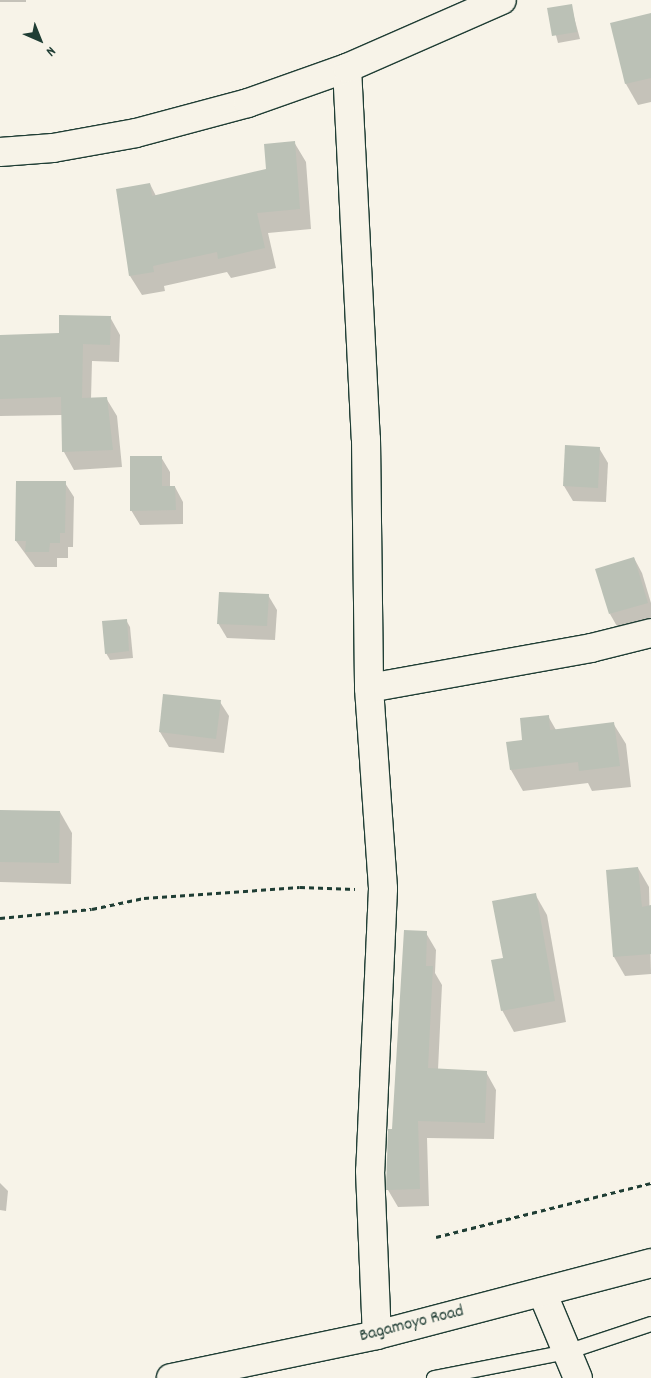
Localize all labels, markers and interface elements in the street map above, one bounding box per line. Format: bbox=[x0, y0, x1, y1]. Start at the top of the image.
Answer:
north arrow bbox=[15, 15, 65, 65]
text: N bbox=[41, 41, 60, 60]
street label: Bagamoyo Road bbox=[358, 1302, 466, 1348]

